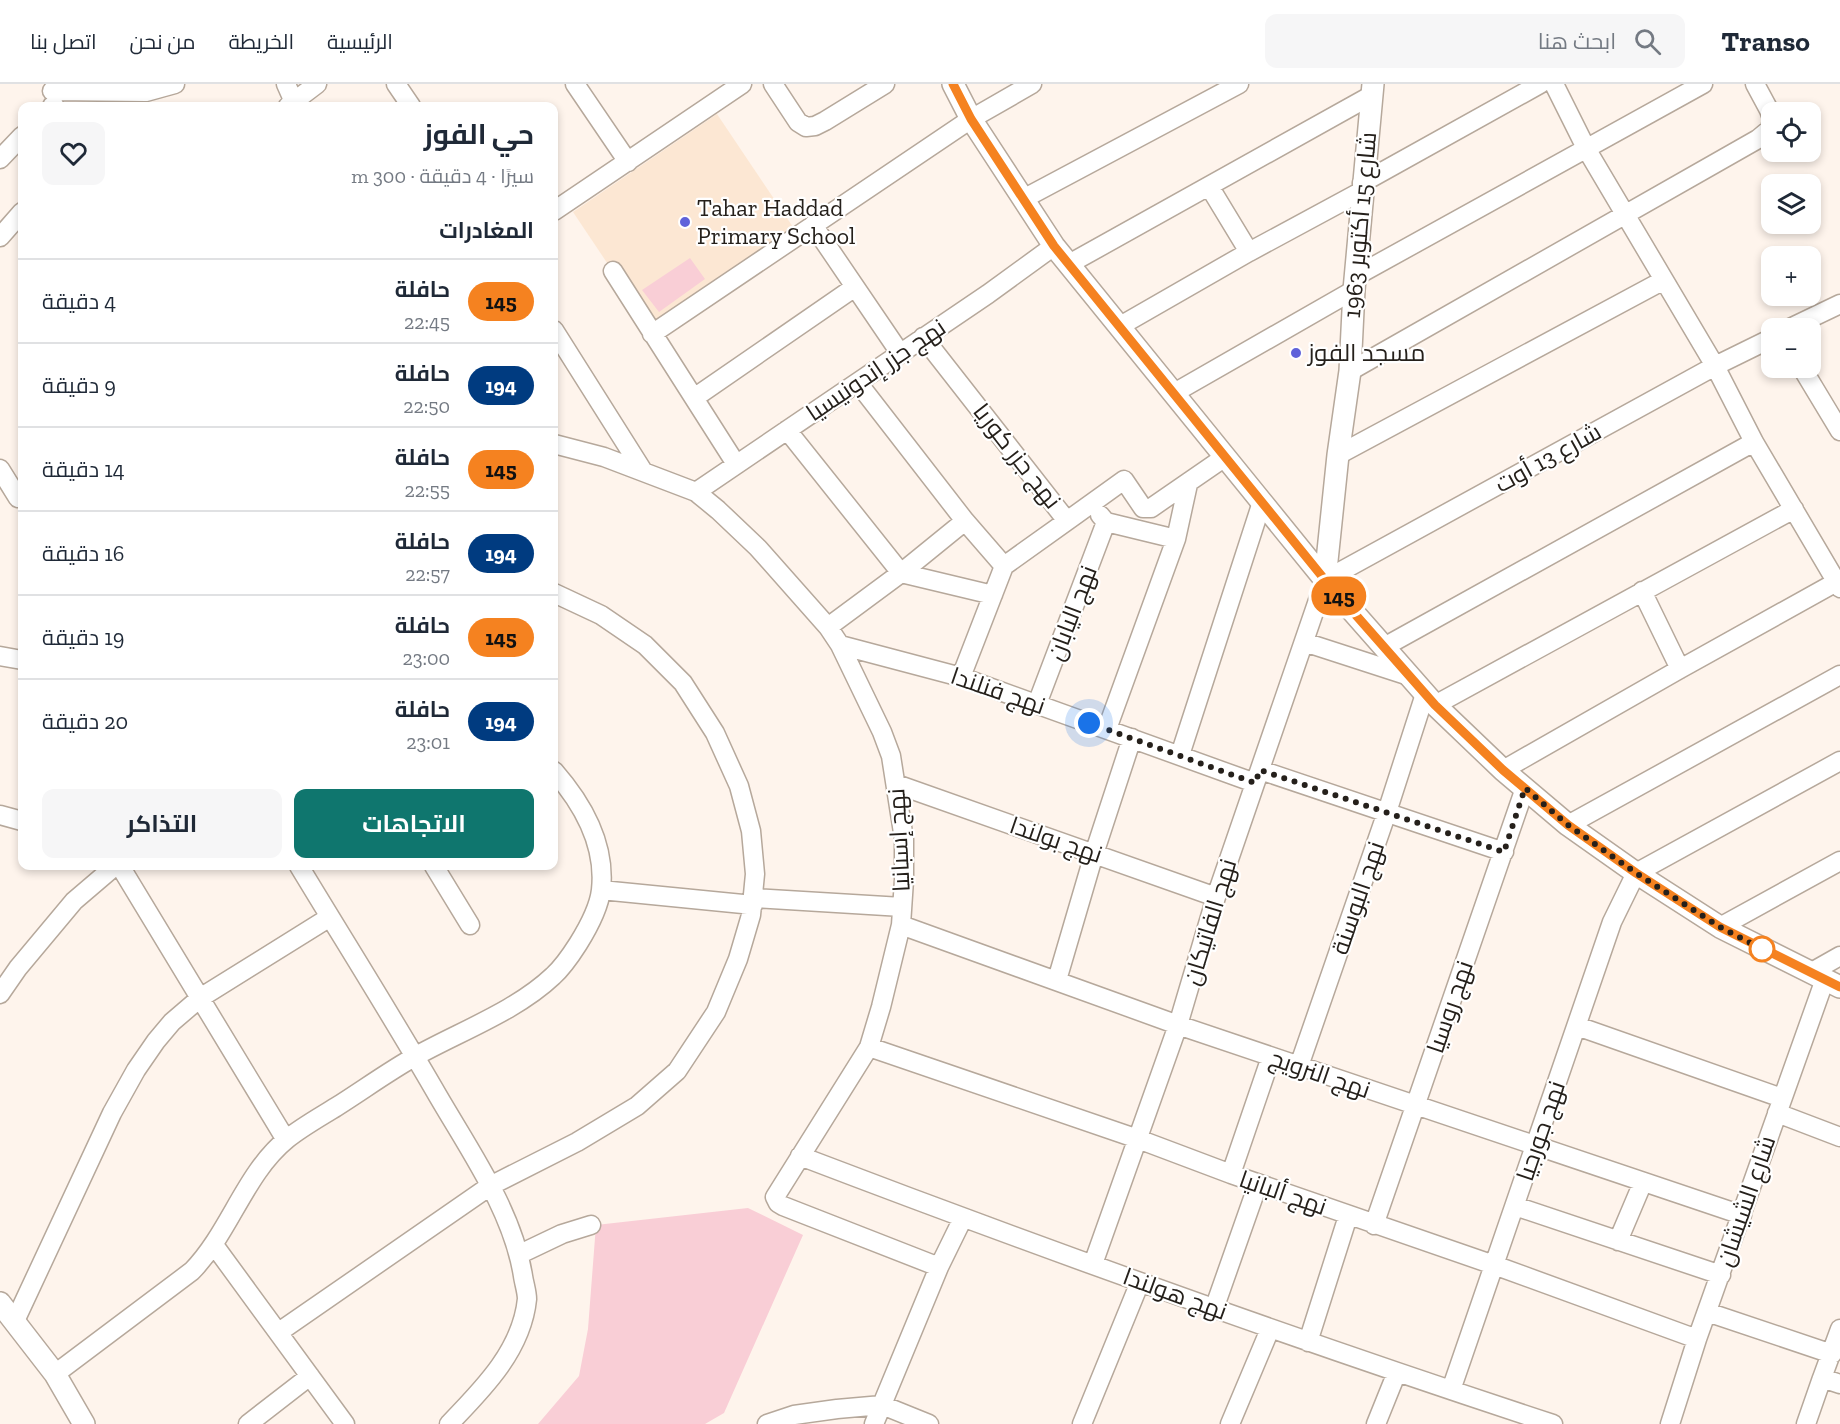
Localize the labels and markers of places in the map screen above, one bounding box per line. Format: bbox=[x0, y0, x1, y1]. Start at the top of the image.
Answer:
place label: Tahar Haddad Primary School bbox=[697, 193, 855, 250]
marker: Tahar Haddad Primary School bbox=[678, 215, 692, 229]
place label: مسجد الفوز bbox=[1306, 338, 1425, 367]
marker: مسجد الفوز bbox=[1289, 346, 1303, 360]
unlabelled marker bbox=[1749, 936, 1775, 962]

